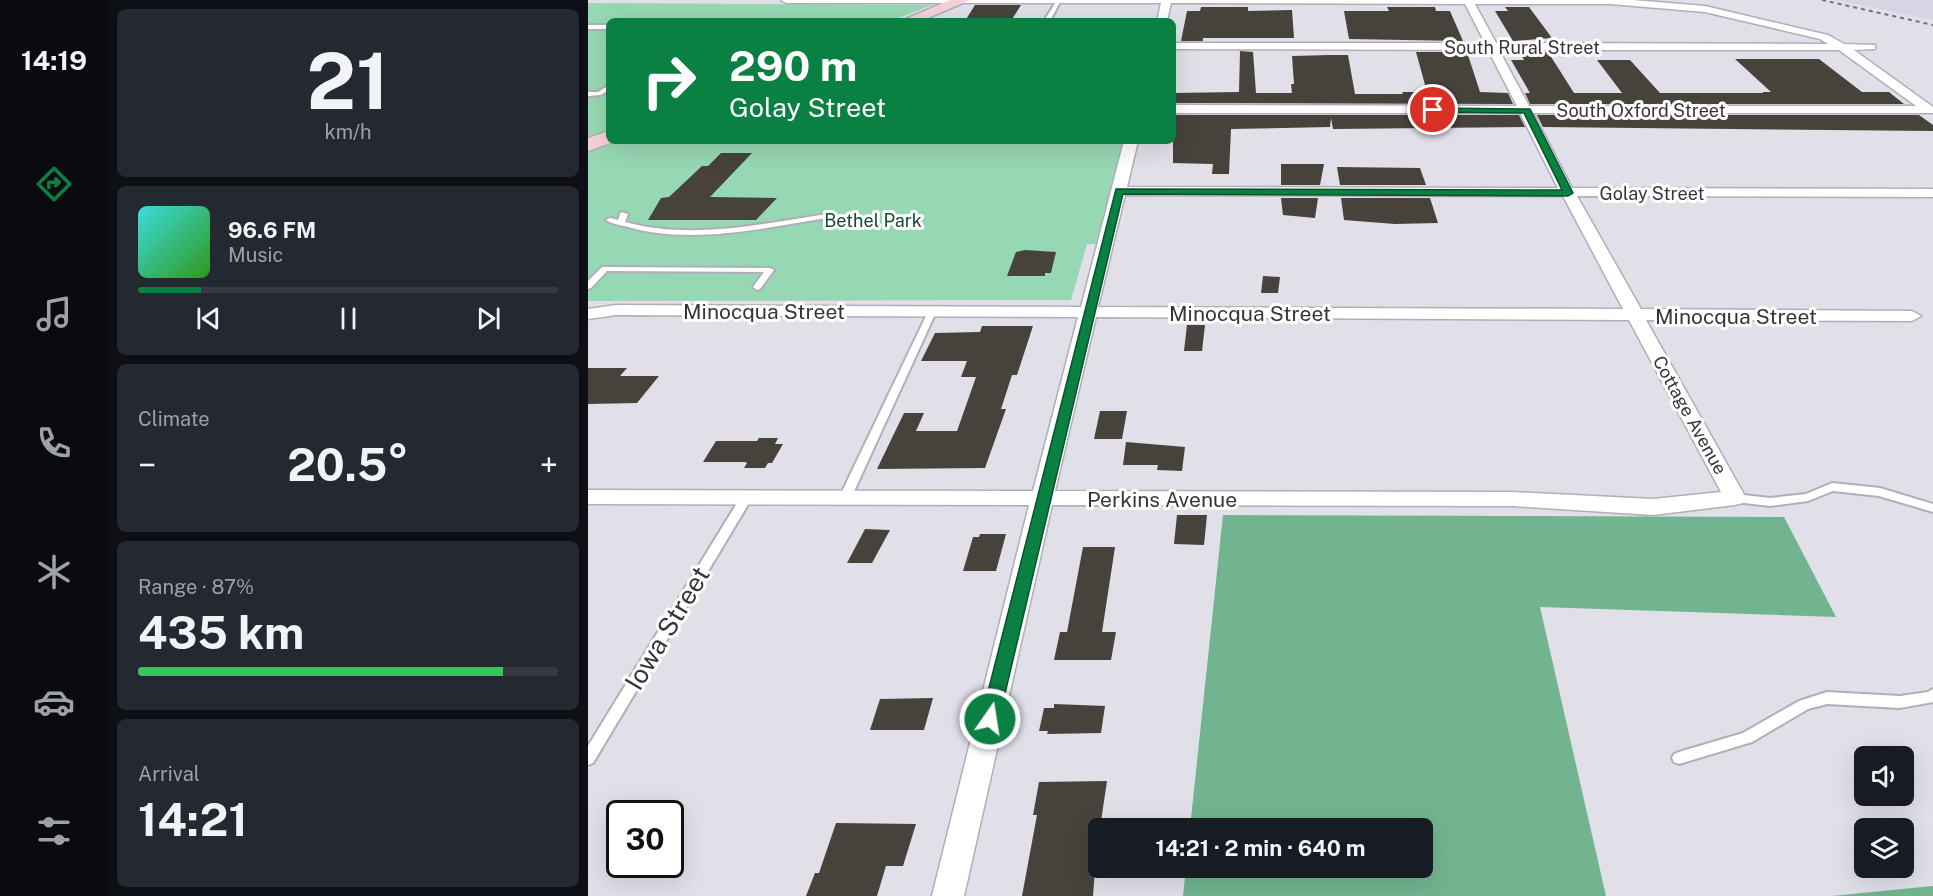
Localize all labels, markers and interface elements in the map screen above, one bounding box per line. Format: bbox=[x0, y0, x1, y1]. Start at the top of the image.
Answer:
text: 21 bbox=[307, 35, 389, 127]
street label: South Rural Street bbox=[1444, 37, 1600, 58]
text: 290 m bbox=[729, 41, 857, 90]
icon: right bbox=[630, 42, 708, 120]
text: 14:19 bbox=[21, 44, 87, 76]
pin bbox=[1407, 84, 1458, 135]
text: Golay Street bbox=[729, 91, 886, 123]
icon: arrive bbox=[1416, 93, 1449, 126]
street label: South Oxford Street bbox=[1556, 100, 1726, 121]
text: km/h bbox=[324, 120, 372, 144]
icon: directions bbox=[33, 163, 75, 205]
street label: Golay Street bbox=[1600, 183, 1704, 204]
park label: Bethel Park bbox=[824, 210, 922, 231]
text: 96.6 FM bbox=[228, 217, 316, 243]
text: Music bbox=[228, 243, 283, 267]
icon: music bbox=[33, 293, 75, 335]
street label: Minocqua Street bbox=[683, 299, 845, 324]
street label: Minocqua Street bbox=[1169, 301, 1331, 326]
icon: previous bbox=[192, 302, 225, 335]
icon: pause bbox=[332, 302, 365, 335]
icon: next bbox=[472, 302, 505, 335]
street label: Minocqua Street bbox=[1655, 304, 1817, 329]
street label: Cottage Avenue bbox=[1649, 352, 1731, 478]
text: Climate bbox=[138, 407, 210, 431]
icon: phone bbox=[33, 422, 75, 464]
text: 20.5° bbox=[287, 438, 409, 491]
text: − bbox=[138, 446, 156, 484]
text: + bbox=[540, 446, 558, 484]
street label: Perkins Avenue bbox=[1087, 487, 1237, 512]
icon: climate bbox=[33, 551, 75, 593]
street label: Iowa Street bbox=[618, 561, 716, 695]
text: Range · 87% bbox=[138, 575, 254, 599]
text: 435 km bbox=[138, 606, 304, 659]
icon: car bbox=[33, 681, 75, 723]
position arrow bbox=[958, 687, 1022, 751]
map controls bbox=[1854, 746, 1914, 878]
button: sound bbox=[1854, 746, 1914, 806]
text: Arrival bbox=[138, 762, 200, 786]
text: 14:21 bbox=[138, 793, 248, 846]
speed limit sign: 30 bbox=[606, 800, 684, 878]
icon: filters bbox=[33, 810, 75, 852]
button: layers bbox=[1854, 818, 1914, 878]
text: 14:21 · 2 min · 640 m bbox=[1155, 835, 1366, 861]

